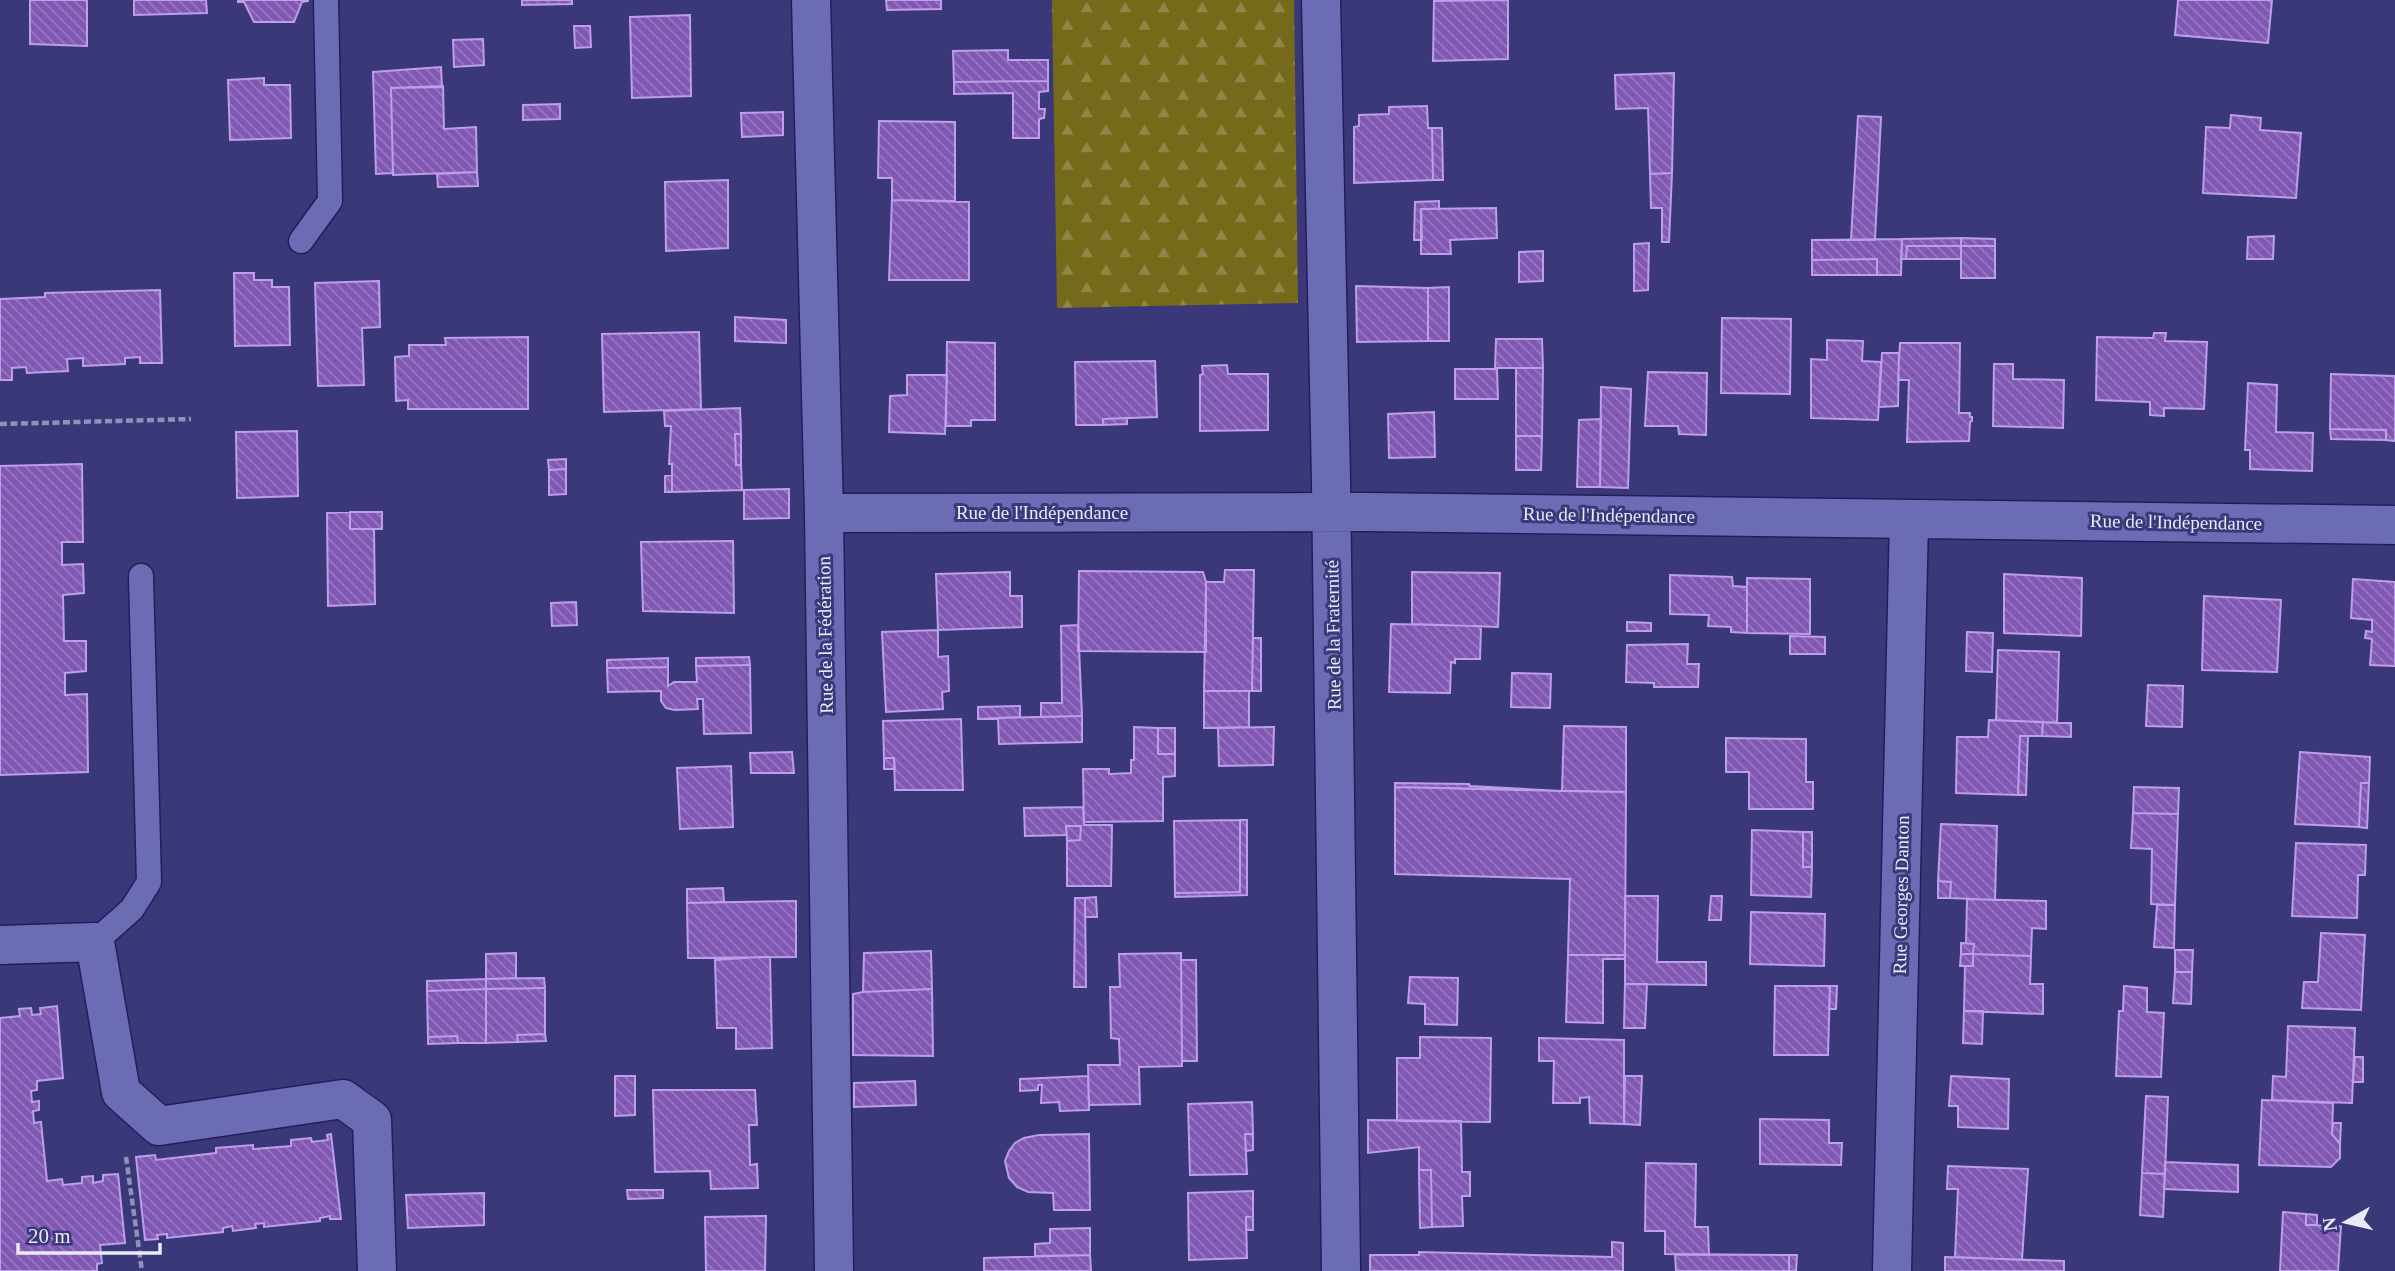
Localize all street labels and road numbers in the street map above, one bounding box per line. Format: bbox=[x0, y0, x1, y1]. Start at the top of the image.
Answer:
street label: Rue de l'Indépendance bbox=[956, 502, 1128, 523]
street label: Rue de l'Indépendance bbox=[1523, 503, 1695, 527]
street label: Rue de l'Indépendance bbox=[2090, 510, 2262, 534]
street label: Rue de la Fédération bbox=[813, 555, 837, 714]
street label: Rue de la Fraternité bbox=[1321, 560, 1345, 710]
street label: Rue Georges Danton bbox=[1889, 815, 1913, 975]

